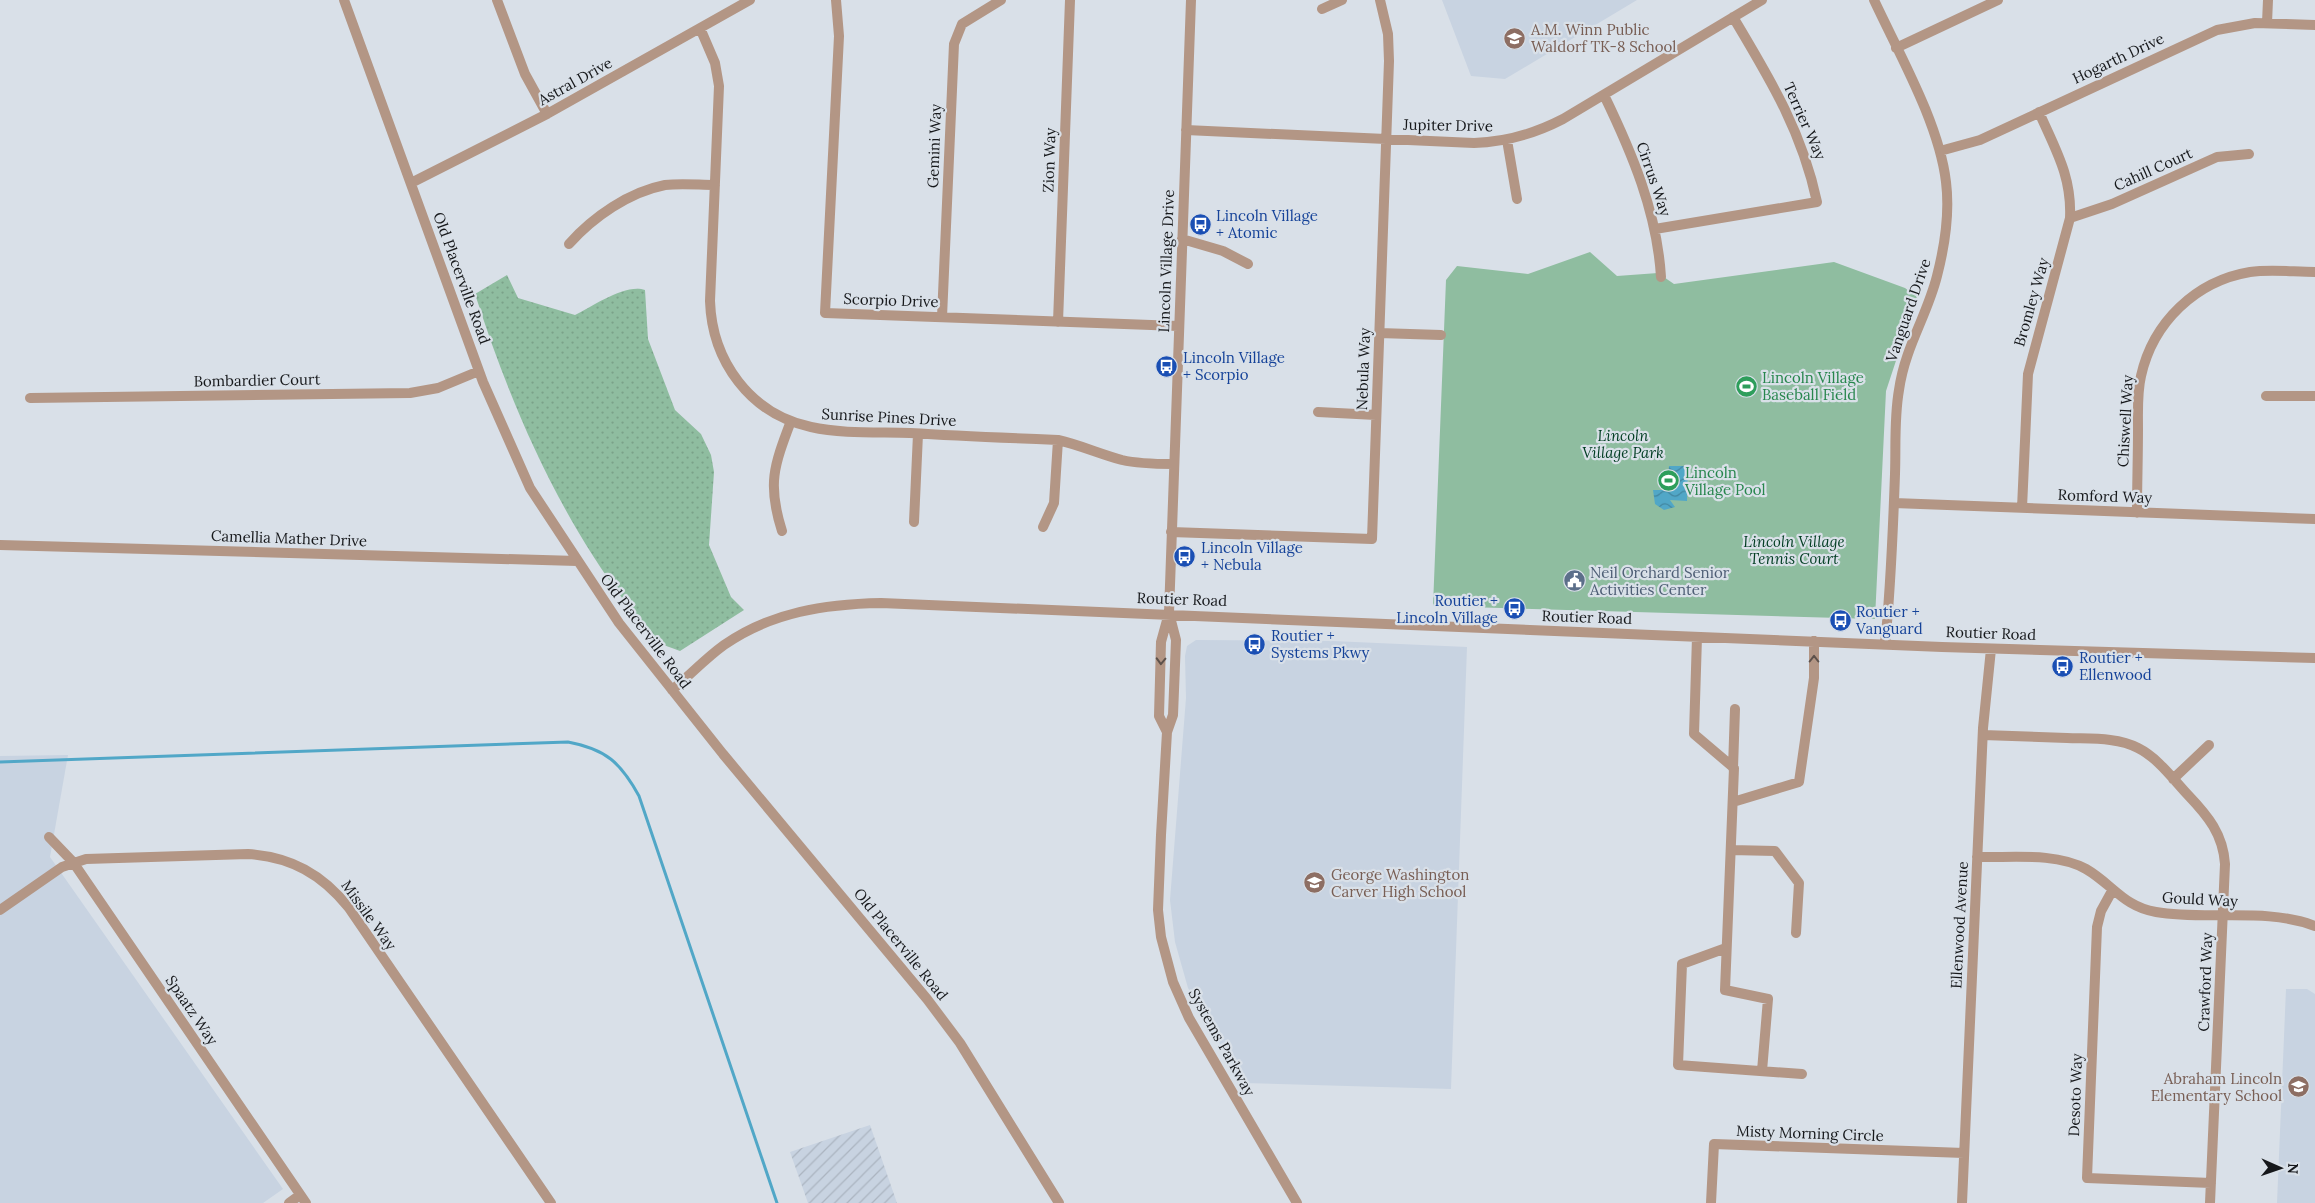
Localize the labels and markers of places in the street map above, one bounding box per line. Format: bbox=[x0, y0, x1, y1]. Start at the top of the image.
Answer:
place label: A.M. Winn Public Waldorf TK-8 School bbox=[1530, 20, 1676, 56]
school or university icon: A.M. Winn Public Waldorf TK-8 School bbox=[1503, 26, 1527, 50]
place label: Lincoln Village + Atomic bbox=[1216, 206, 1318, 242]
bus stop icon: Lincoln Village + Atomic bbox=[1188, 212, 1212, 236]
place label: Lincoln Village + Scorpio bbox=[1183, 348, 1285, 384]
bus stop icon: Lincoln Village + Scorpio bbox=[1155, 354, 1179, 378]
place label: Lincoln Village Baseball Field bbox=[1762, 368, 1864, 404]
sports icon: Lincoln Village Baseball Field bbox=[1734, 374, 1758, 398]
place label: Lincoln Village Pool bbox=[1684, 463, 1766, 499]
sports icon: Lincoln Village Pool bbox=[1657, 469, 1681, 493]
place label: Lincoln Village + Nebula bbox=[1201, 538, 1303, 574]
bus stop icon: Lincoln Village + Nebula bbox=[1173, 544, 1197, 568]
place label: Neil Orchard Senior Activities Center bbox=[1589, 563, 1730, 599]
public building icon: Neil Orchard Senior Activities Center bbox=[1562, 569, 1586, 593]
place label: Routier + Lincoln Village bbox=[1396, 591, 1498, 627]
bus stop icon: Routier + Lincoln Village bbox=[1502, 597, 1526, 621]
place label: Routier + Vanguard bbox=[1855, 602, 1923, 638]
bus stop icon: Routier + Vanguard bbox=[1828, 608, 1852, 632]
place label: Routier + Systems Pkwy bbox=[1271, 626, 1370, 662]
bus stop icon: Routier + Systems Pkwy bbox=[1243, 632, 1267, 656]
place label: Routier + Ellenwood bbox=[2079, 648, 2152, 684]
bus stop icon: Routier + Ellenwood bbox=[2051, 654, 2075, 678]
place label: George Washington Carver High School bbox=[1331, 865, 1469, 901]
school or university icon: George Washington Carver High School bbox=[1303, 871, 1327, 895]
place label: Abraham Lincoln Elementary School bbox=[2151, 1069, 2282, 1105]
school or university icon: Abraham Lincoln Elementary School bbox=[2286, 1075, 2310, 1099]

